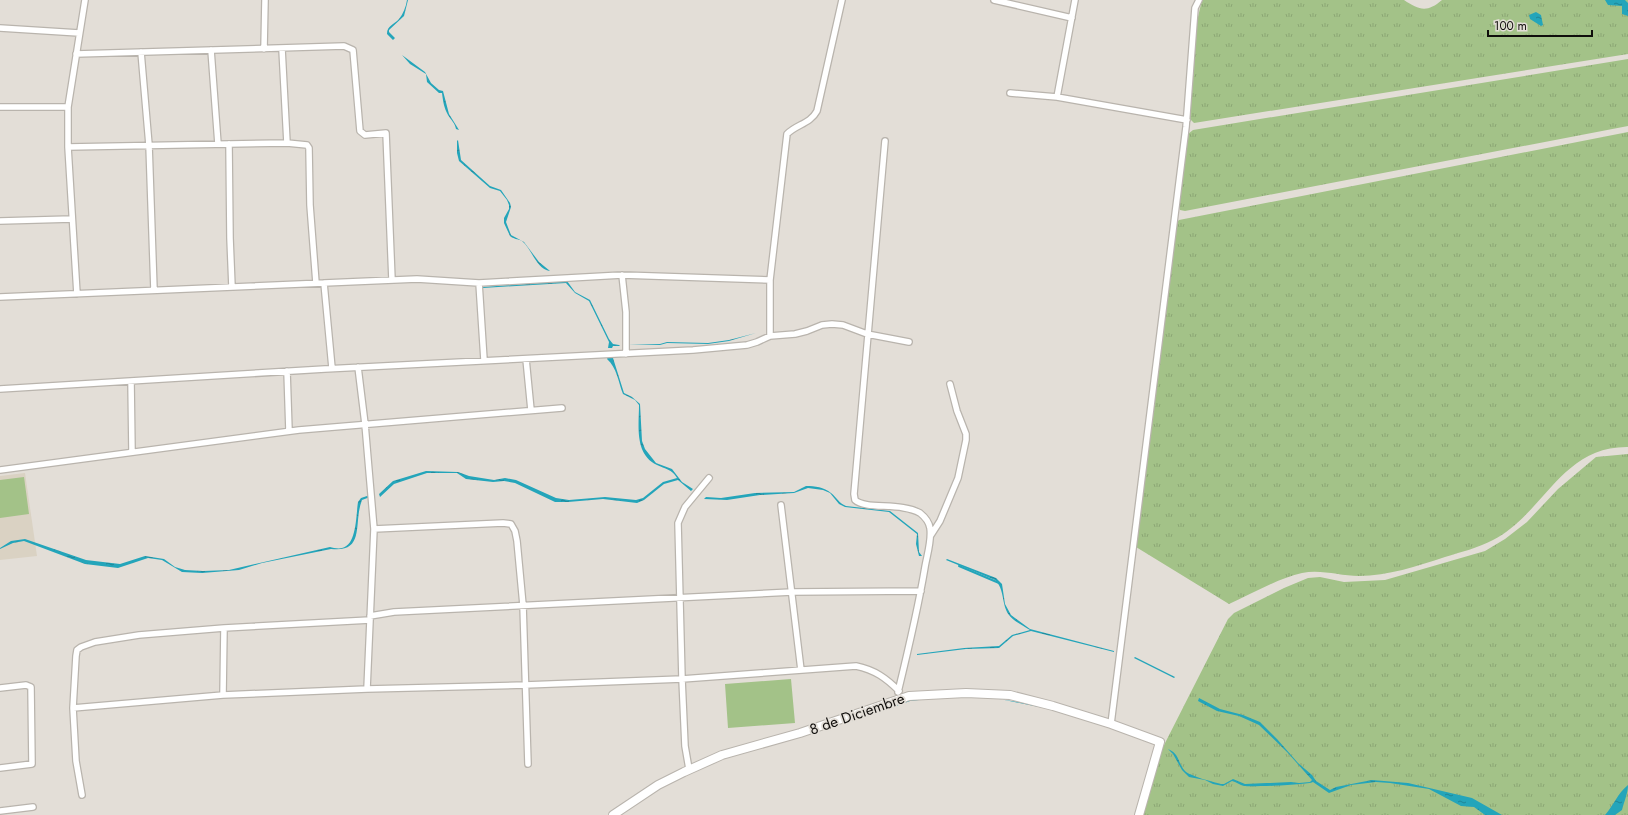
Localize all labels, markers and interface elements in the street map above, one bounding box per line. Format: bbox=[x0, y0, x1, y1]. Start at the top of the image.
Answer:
scale bar bbox=[1488, 12, 1592, 38]
text: 100 m bbox=[1494, 17, 1527, 35]
street label: 8 de Diciembre bbox=[806, 687, 908, 741]

